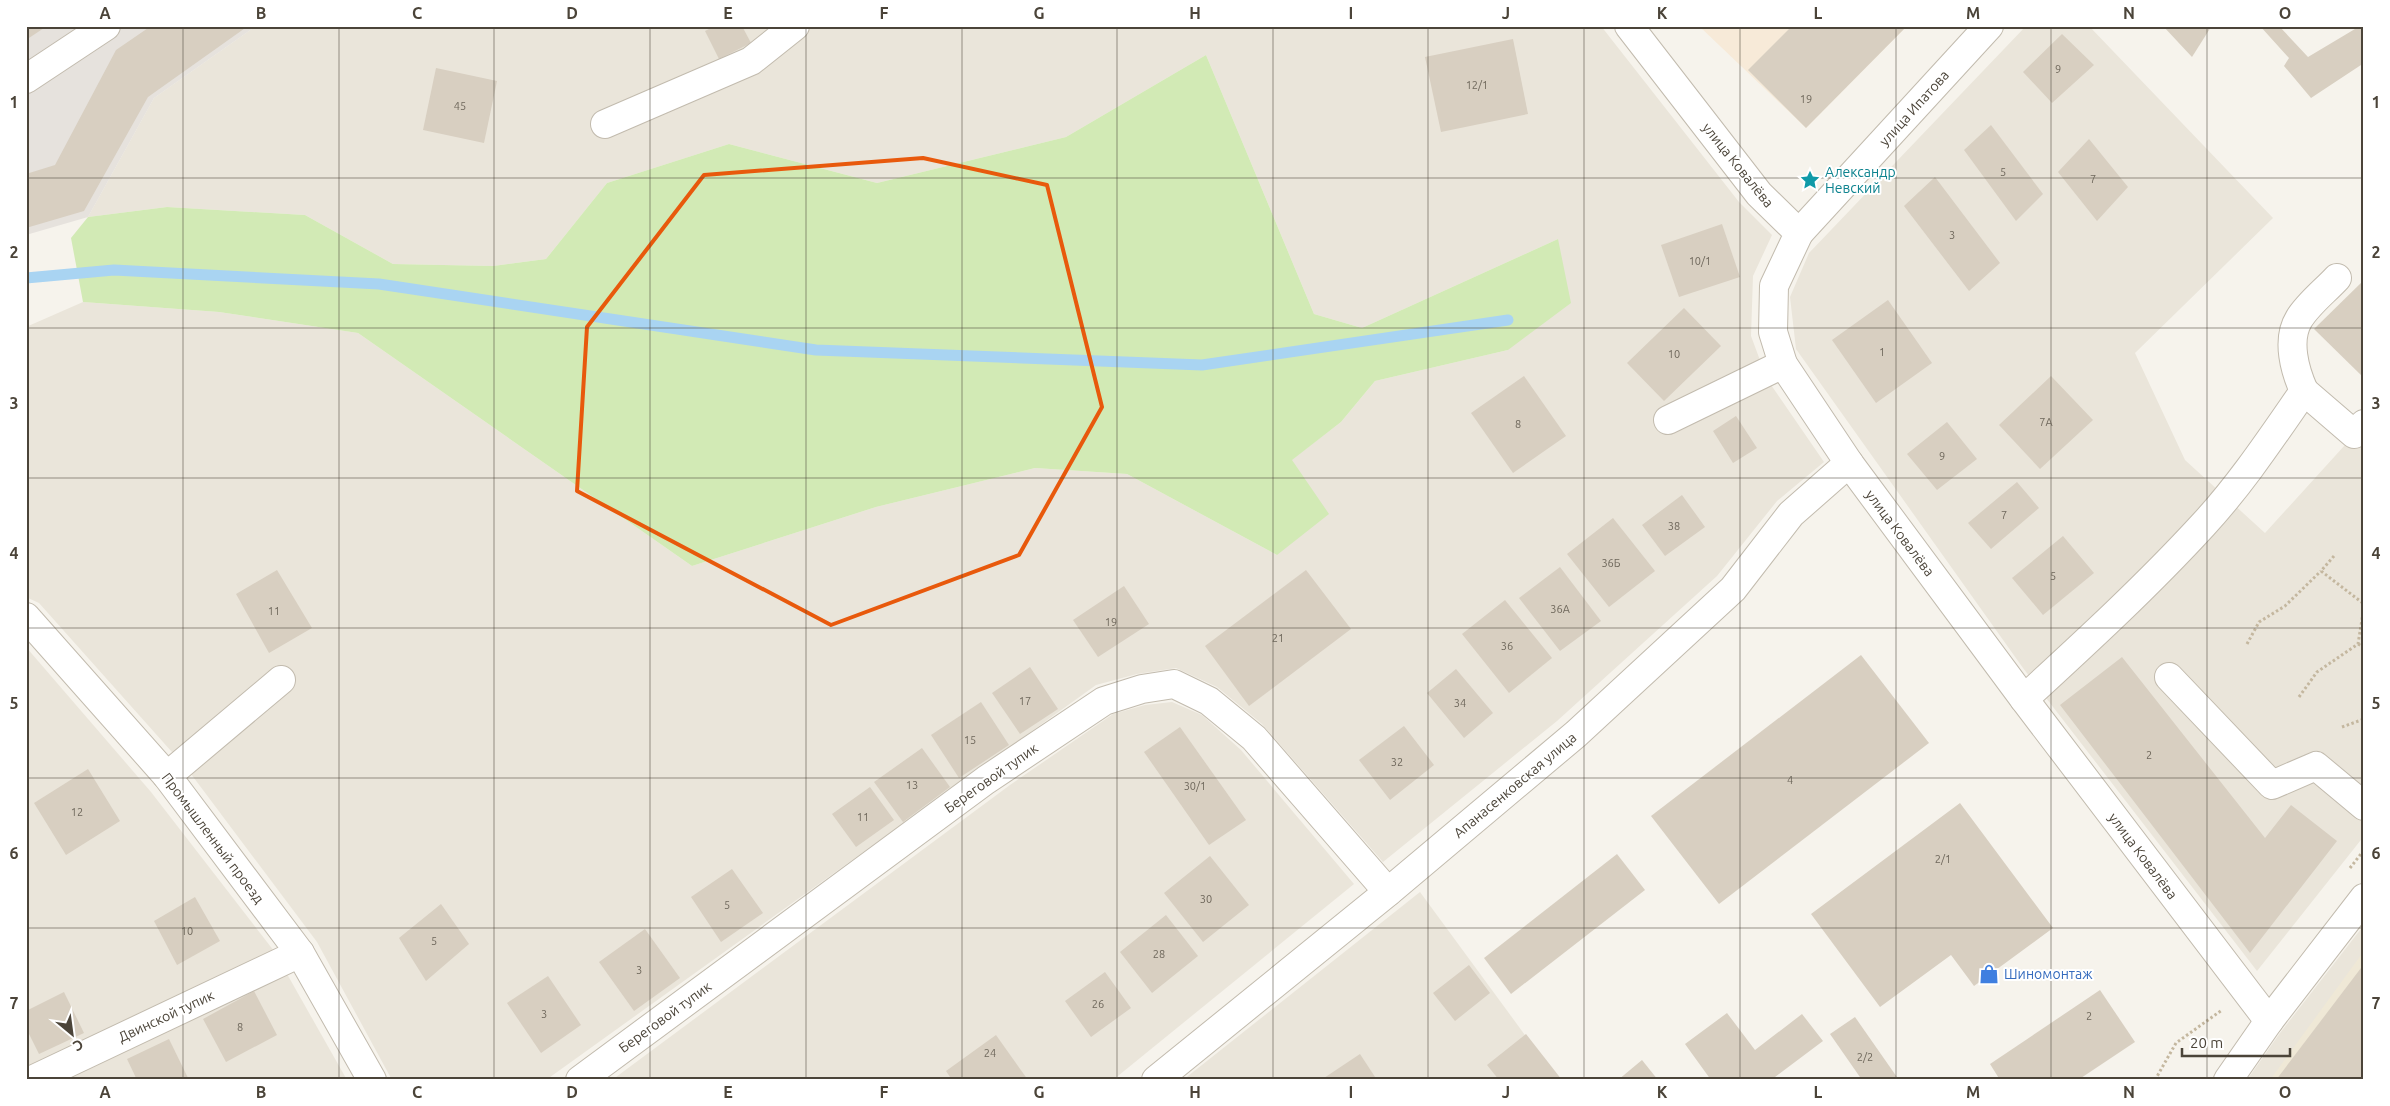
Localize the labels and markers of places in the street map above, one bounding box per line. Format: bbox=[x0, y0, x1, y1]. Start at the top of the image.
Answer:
place label: Александр Невский bbox=[1825, 164, 1896, 196]
place icon: Александр Невский bbox=[1799, 169, 1821, 191]
shop icon: Шиномонтаж bbox=[1978, 963, 2000, 985]
place label: Шиномонтаж bbox=[2004, 966, 2093, 982]

